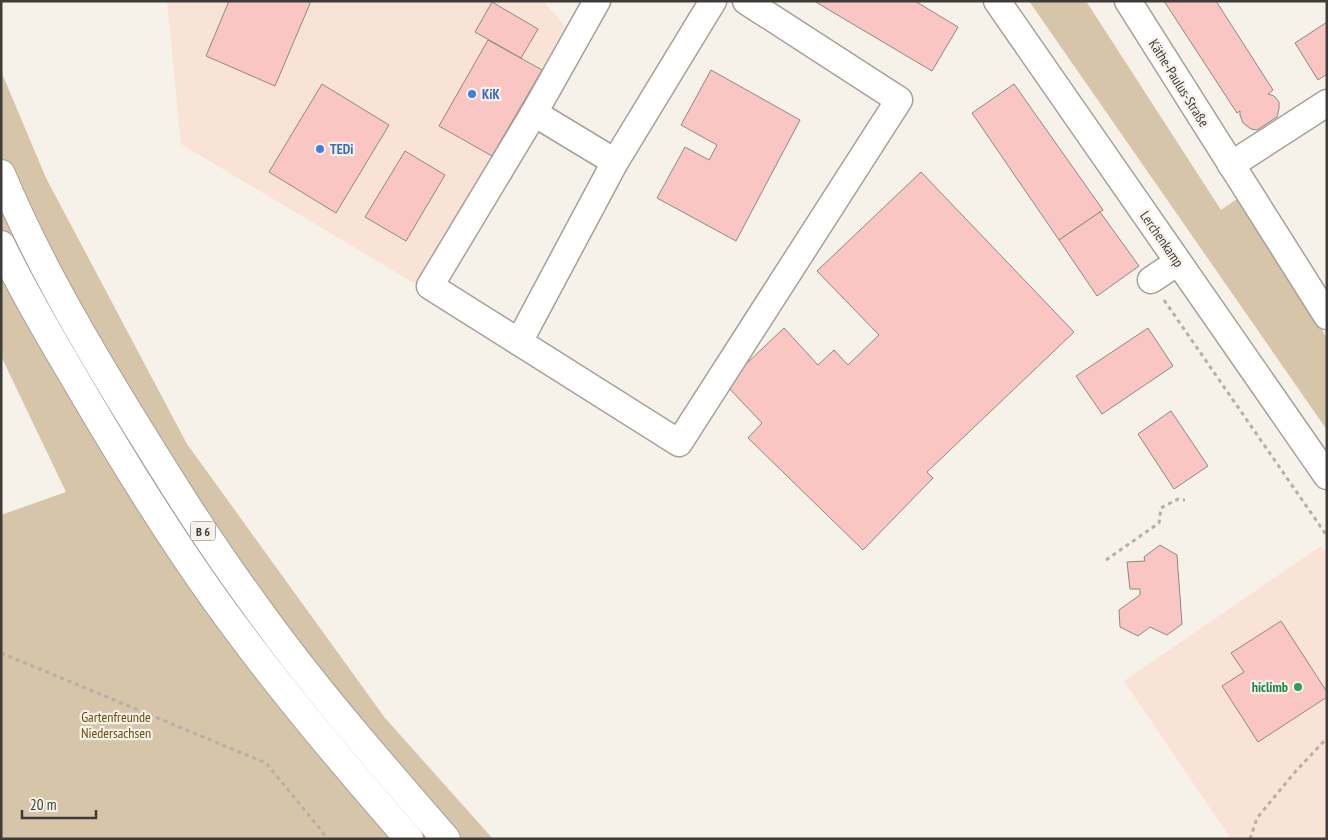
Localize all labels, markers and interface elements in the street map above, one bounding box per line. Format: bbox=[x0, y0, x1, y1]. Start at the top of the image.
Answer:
street label: Käthe-Paulus-Straße bbox=[1145, 36, 1213, 130]
place label: KiK bbox=[482, 85, 500, 103]
marker: KiK bbox=[466, 88, 478, 100]
place label: TEDi bbox=[330, 140, 353, 158]
marker: TEDi bbox=[314, 143, 326, 155]
street label: Lerchenkamp bbox=[1136, 208, 1188, 270]
road number: B 6 bbox=[190, 522, 216, 540]
place label: hiclimb bbox=[1252, 678, 1288, 696]
marker: hiclimb bbox=[1292, 681, 1304, 693]
park label: Gartenfreunde Niedersachsen bbox=[81, 708, 151, 742]
scale bar bbox=[22, 788, 96, 820]
text: 20 m bbox=[30, 795, 56, 814]

